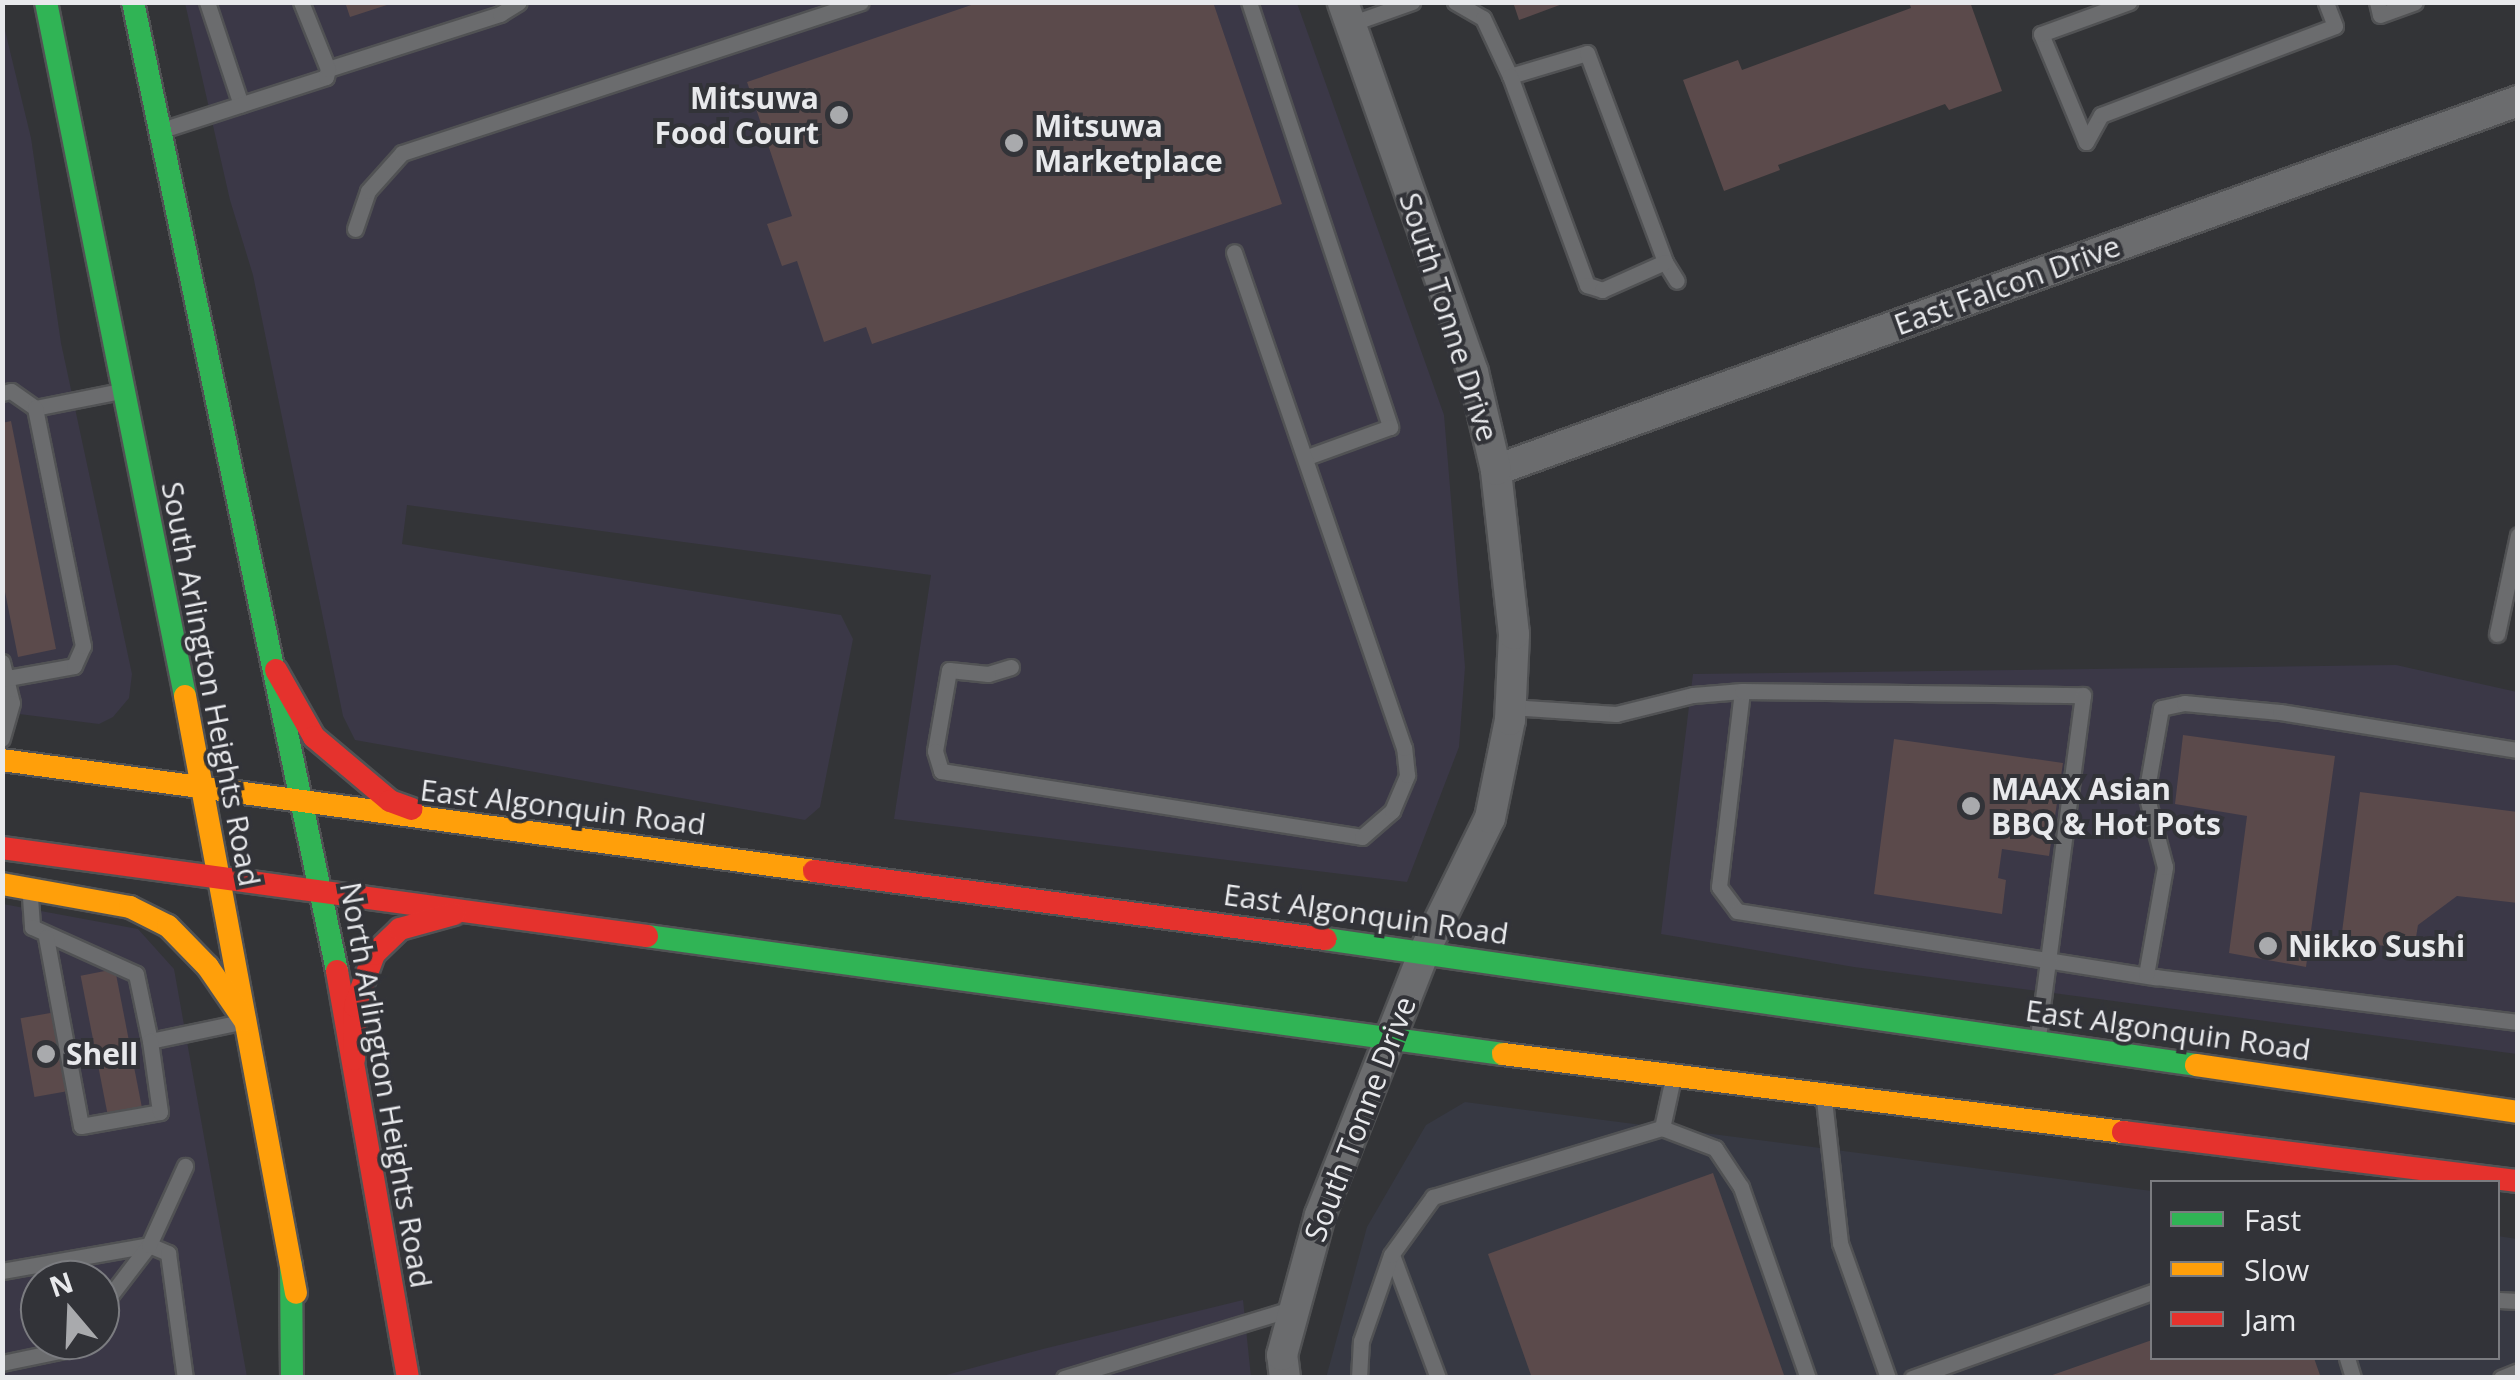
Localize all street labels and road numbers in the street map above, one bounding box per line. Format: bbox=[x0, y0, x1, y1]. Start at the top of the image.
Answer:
street label: South Tonne Drive bbox=[1392, 188, 1506, 446]
street label: East Falcon Drive bbox=[1889, 227, 2125, 343]
street label: South Arlington Heights Road bbox=[154, 479, 268, 889]
street label: East Algonquin Road bbox=[418, 772, 708, 842]
street label: East Algonquin Road bbox=[1221, 876, 1511, 952]
street label: North Arlington Heights Road bbox=[333, 879, 439, 1291]
street label: South Tonne Drive bbox=[1297, 992, 1423, 1246]
street label: East Algonquin Road bbox=[2023, 992, 2313, 1068]

